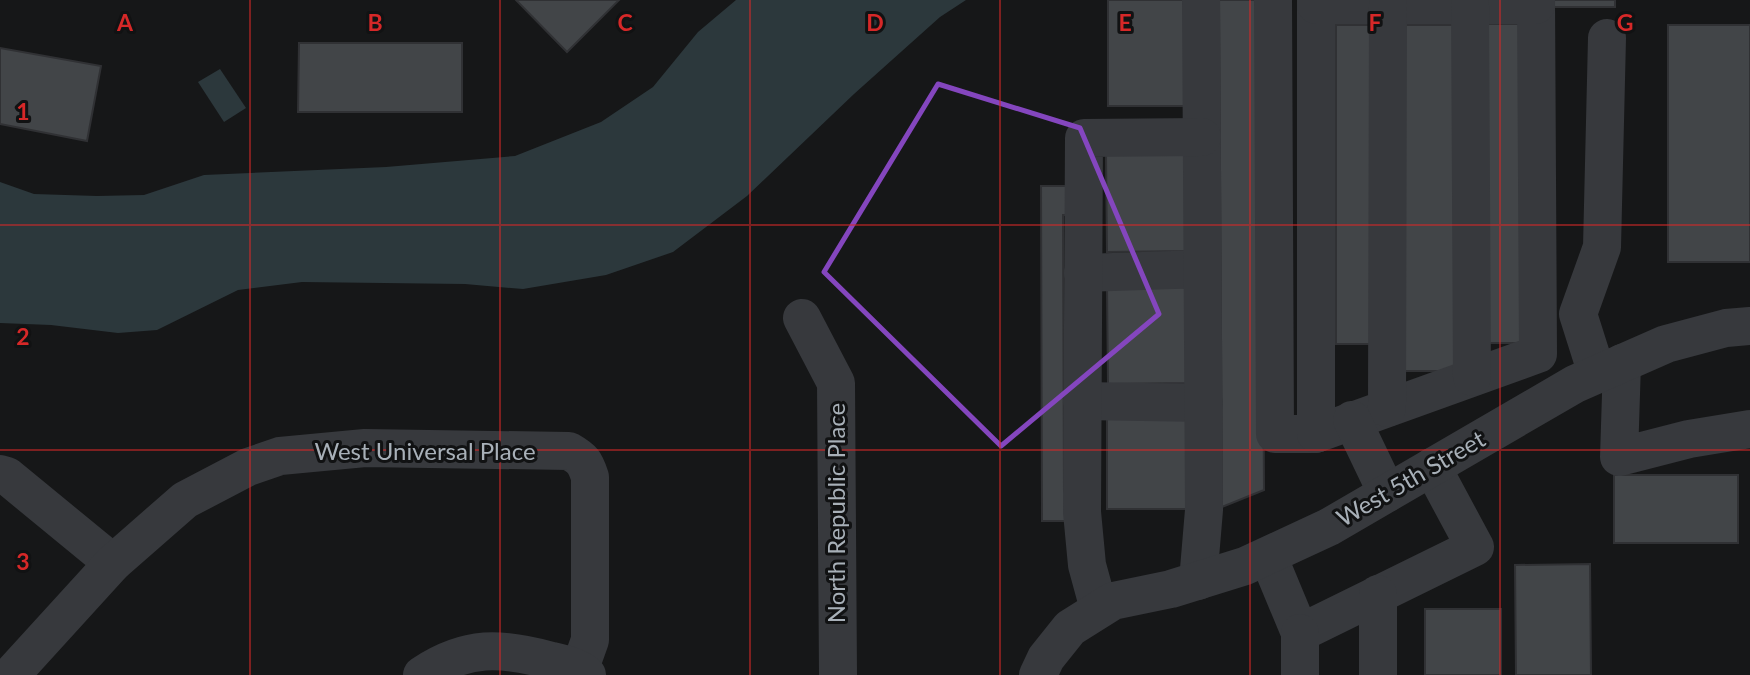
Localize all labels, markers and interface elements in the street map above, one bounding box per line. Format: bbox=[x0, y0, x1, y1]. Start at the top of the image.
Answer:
text: A bbox=[116, 8, 134, 36]
text: B bbox=[367, 8, 383, 36]
text: C bbox=[617, 8, 633, 36]
text: D bbox=[866, 8, 884, 36]
text: E bbox=[1118, 8, 1132, 36]
text: F bbox=[1368, 8, 1382, 36]
text: G bbox=[1617, 8, 1633, 36]
text: 1 bbox=[16, 97, 30, 125]
text: 2 bbox=[16, 322, 30, 350]
street label: North Republic Place bbox=[821, 403, 850, 623]
street label: West 5th Street bbox=[1331, 423, 1490, 532]
street label: West Universal Place bbox=[314, 436, 536, 465]
text: 3 bbox=[16, 547, 30, 575]

